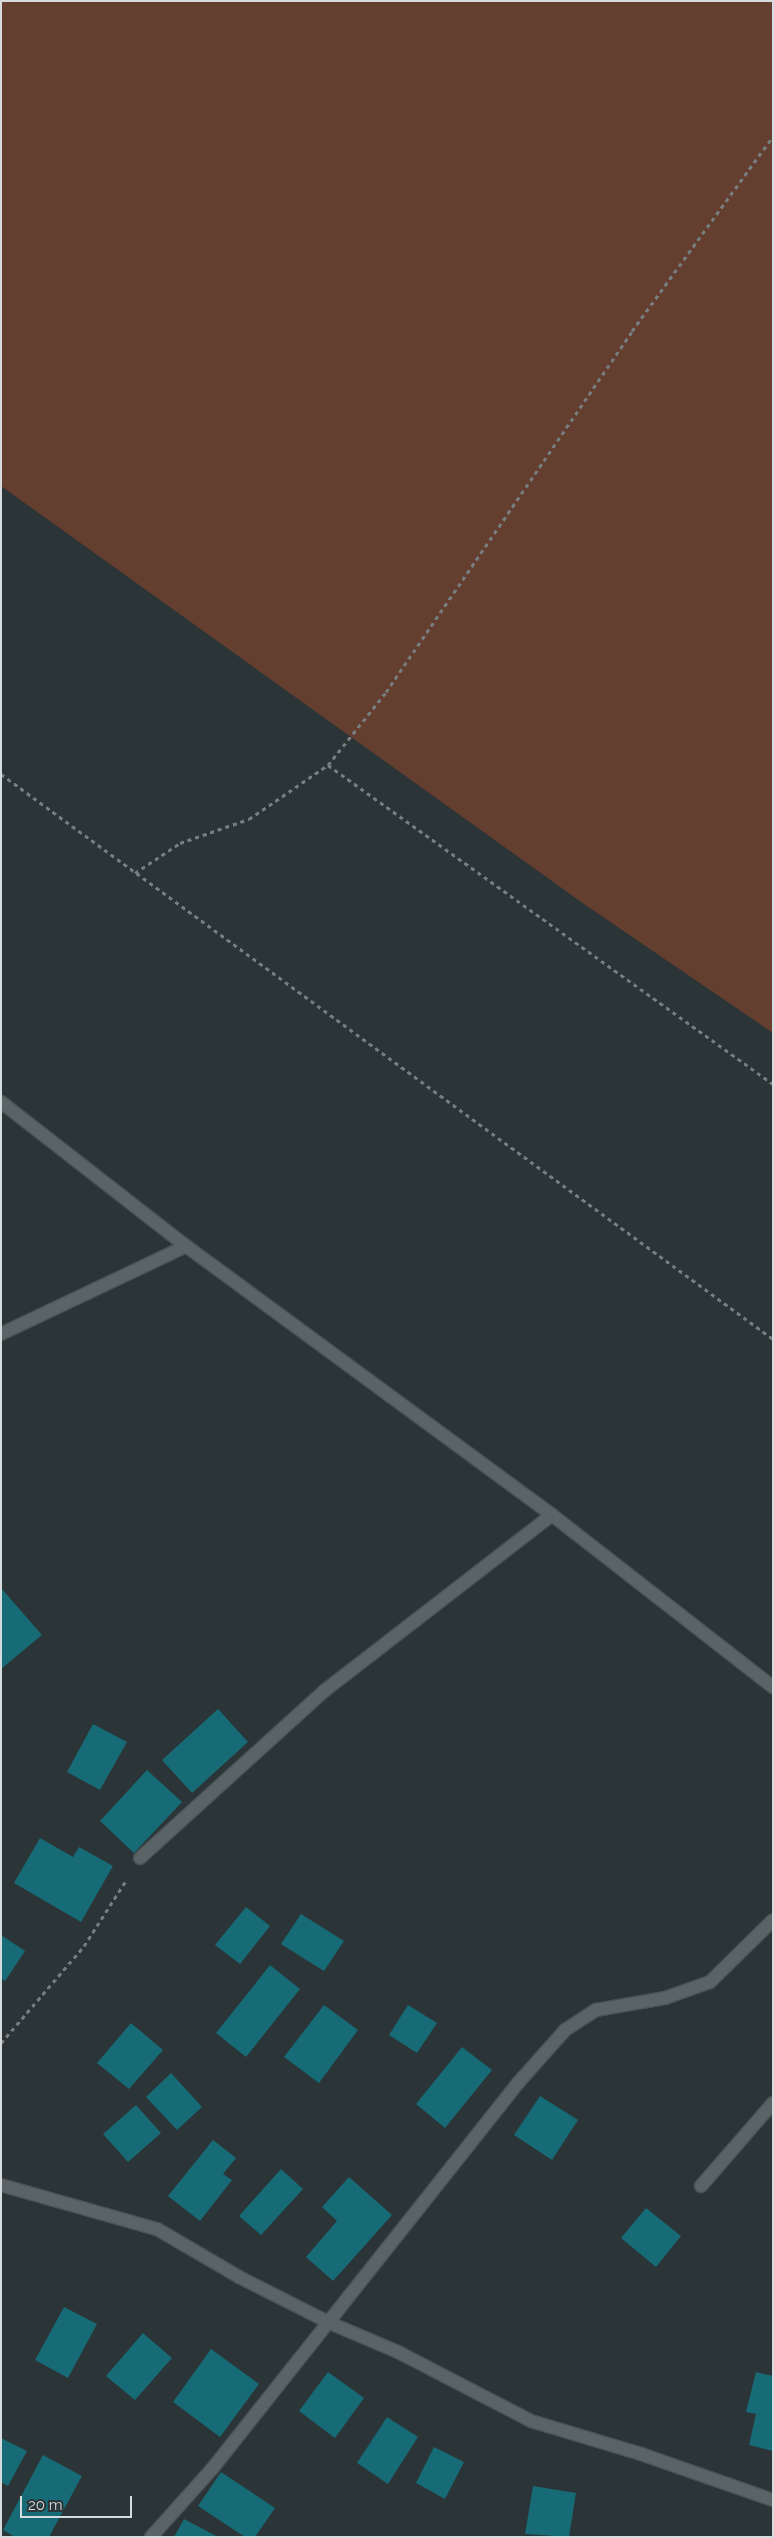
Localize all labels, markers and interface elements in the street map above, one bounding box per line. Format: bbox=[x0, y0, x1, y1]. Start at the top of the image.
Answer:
scale bar bbox=[22, 2486, 135, 2518]
text: 20 m bbox=[28, 2496, 63, 2514]

